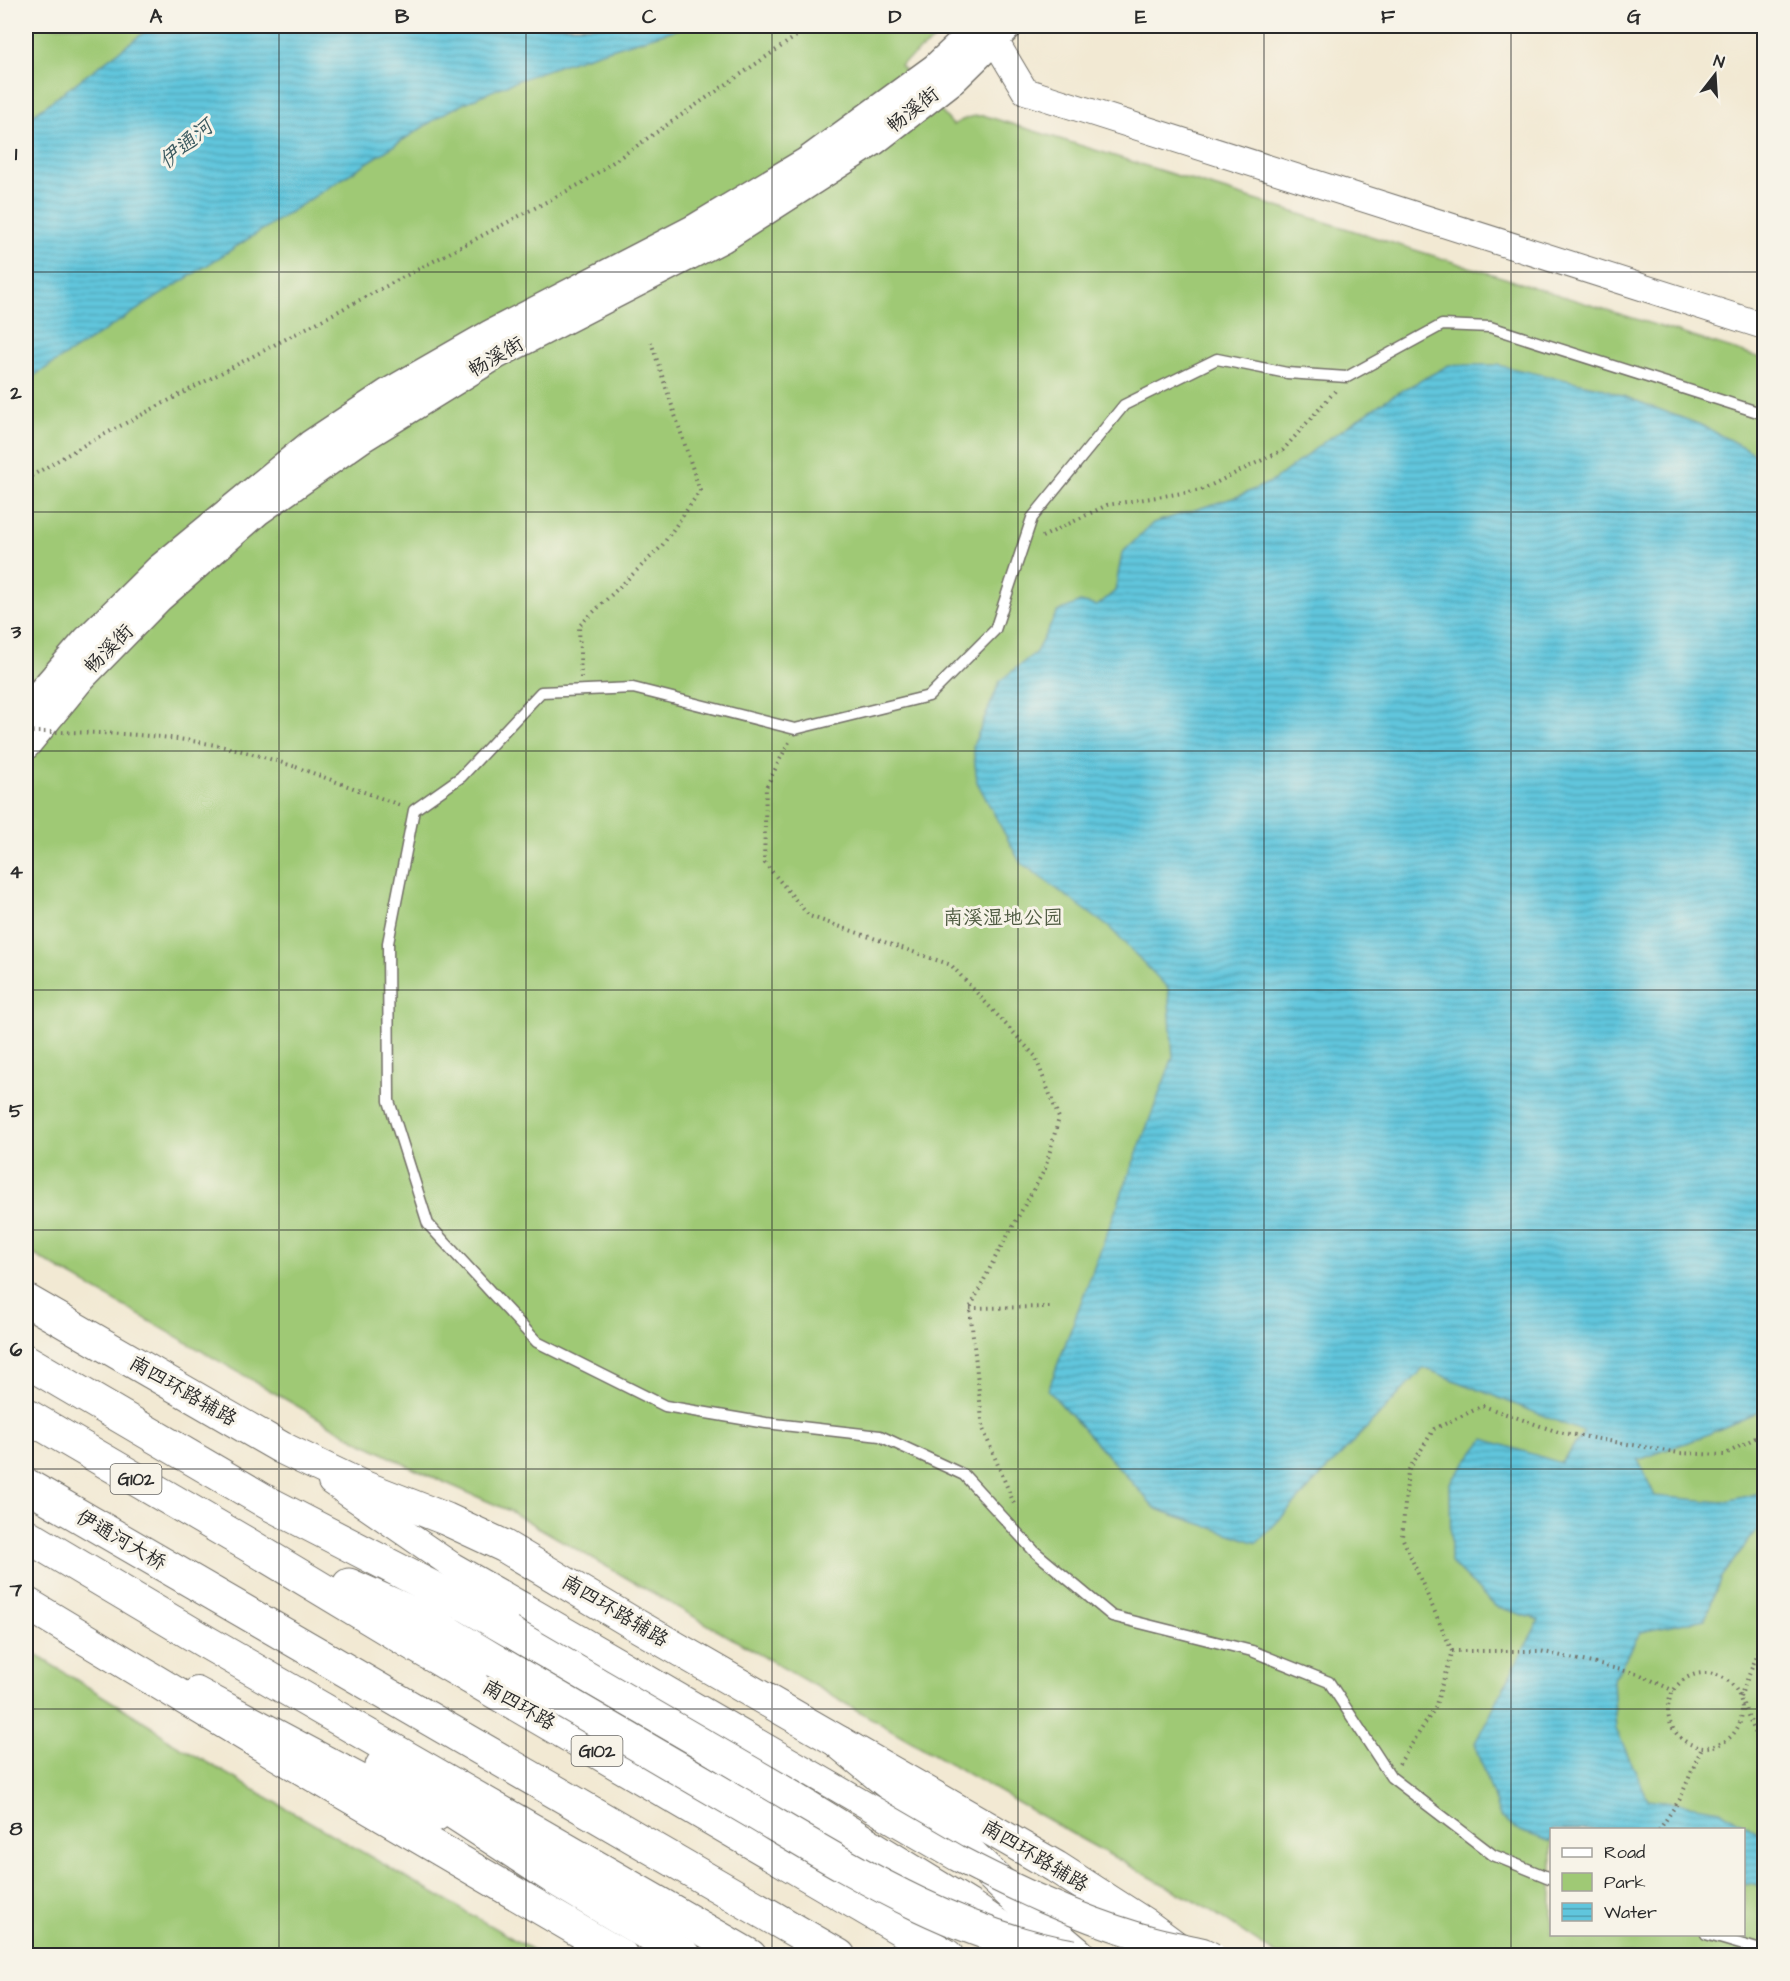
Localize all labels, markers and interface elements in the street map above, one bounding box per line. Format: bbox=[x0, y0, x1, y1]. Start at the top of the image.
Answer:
text: A bbox=[150, 3, 163, 31]
text: B bbox=[395, 3, 410, 31]
text: C bbox=[642, 3, 657, 31]
text: D bbox=[889, 3, 902, 31]
text: E bbox=[1135, 3, 1147, 31]
text: F bbox=[1381, 3, 1396, 31]
text: G bbox=[1627, 3, 1641, 31]
north arrow bbox=[1685, 45, 1745, 105]
text: N bbox=[1711, 50, 1727, 74]
street label: 畅溪街 bbox=[881, 80, 945, 140]
water label: 伊通河 bbox=[153, 111, 222, 175]
text: 1 bbox=[15, 140, 18, 168]
street label: 畅溪街 bbox=[463, 330, 529, 384]
text: 2 bbox=[9, 379, 22, 407]
text: 3 bbox=[10, 618, 22, 646]
street label: 畅溪街 bbox=[78, 618, 140, 680]
text: 4 bbox=[9, 858, 23, 886]
park label: 南溪湿地公园 bbox=[943, 904, 1063, 932]
text: 5 bbox=[9, 1097, 24, 1125]
text: 6 bbox=[10, 1336, 23, 1364]
street label: 南四环路辅路 bbox=[124, 1349, 243, 1434]
road number: G102 bbox=[110, 1464, 162, 1494]
street label: 伊通河大桥 bbox=[71, 1503, 171, 1577]
street label: 南四环路辅路 bbox=[556, 1568, 674, 1654]
text: 7 bbox=[9, 1576, 23, 1604]
street label: 南四环路 bbox=[477, 1673, 562, 1738]
road number: G102 bbox=[572, 1736, 622, 1766]
street label: 南四环路辅路 bbox=[976, 1813, 1094, 1899]
text: 8 bbox=[10, 1815, 23, 1843]
legend bbox=[1550, 1828, 1745, 1936]
text: Road bbox=[1604, 1840, 1645, 1865]
text: Park bbox=[1604, 1870, 1646, 1895]
text: Water bbox=[1604, 1900, 1657, 1925]

